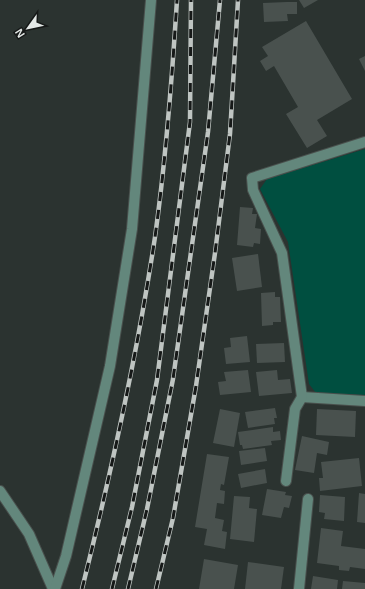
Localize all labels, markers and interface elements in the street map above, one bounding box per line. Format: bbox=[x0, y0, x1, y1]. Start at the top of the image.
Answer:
north arrow bbox=[8, 8, 48, 48]
text: N bbox=[12, 27, 27, 40]

